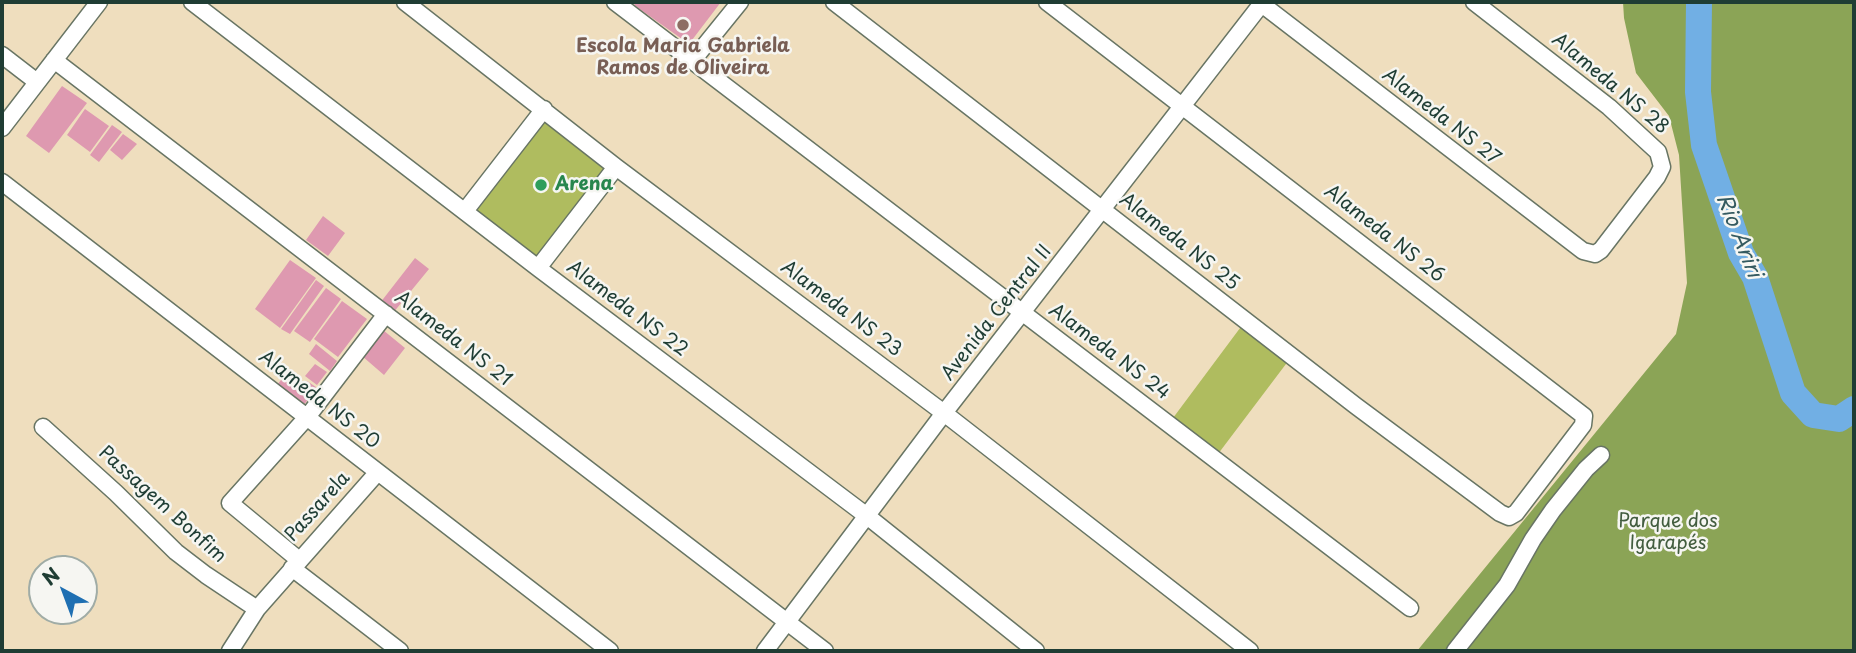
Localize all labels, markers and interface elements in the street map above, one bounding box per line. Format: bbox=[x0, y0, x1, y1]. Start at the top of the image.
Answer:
marker: Escola Maria Gabriela Ramos de Oliveira bbox=[675, 17, 691, 33]
street label: Alameda NS 28 bbox=[1547, 29, 1673, 139]
place label: Escola Maria Gabriela Ramos de Oliveira bbox=[576, 36, 790, 80]
street label: Alameda NS 27 bbox=[1377, 64, 1505, 170]
place label: Arena bbox=[555, 174, 613, 196]
marker: Arena bbox=[533, 177, 549, 193]
street label: Alameda NS 26 bbox=[1319, 180, 1449, 288]
street label: Alameda NS 25 bbox=[1115, 188, 1243, 296]
water label: Rio Ariri bbox=[1710, 191, 1766, 281]
street label: Avenida Central II bbox=[937, 241, 1057, 385]
street label: Alameda NS 22 bbox=[562, 256, 692, 362]
street label: Alameda NS 23 bbox=[776, 256, 906, 362]
street label: Alameda NS 21 bbox=[390, 286, 516, 392]
street label: Alameda NS 24 bbox=[1044, 299, 1174, 405]
street label: Alameda NS 20 bbox=[254, 346, 384, 454]
street label: Passagem Bonfim bbox=[94, 442, 230, 568]
street label: Passarela bbox=[281, 467, 355, 547]
park label: Parque dos Igarapés bbox=[1618, 511, 1718, 555]
north arrow bbox=[28, 555, 98, 625]
text: N bbox=[36, 560, 65, 591]

